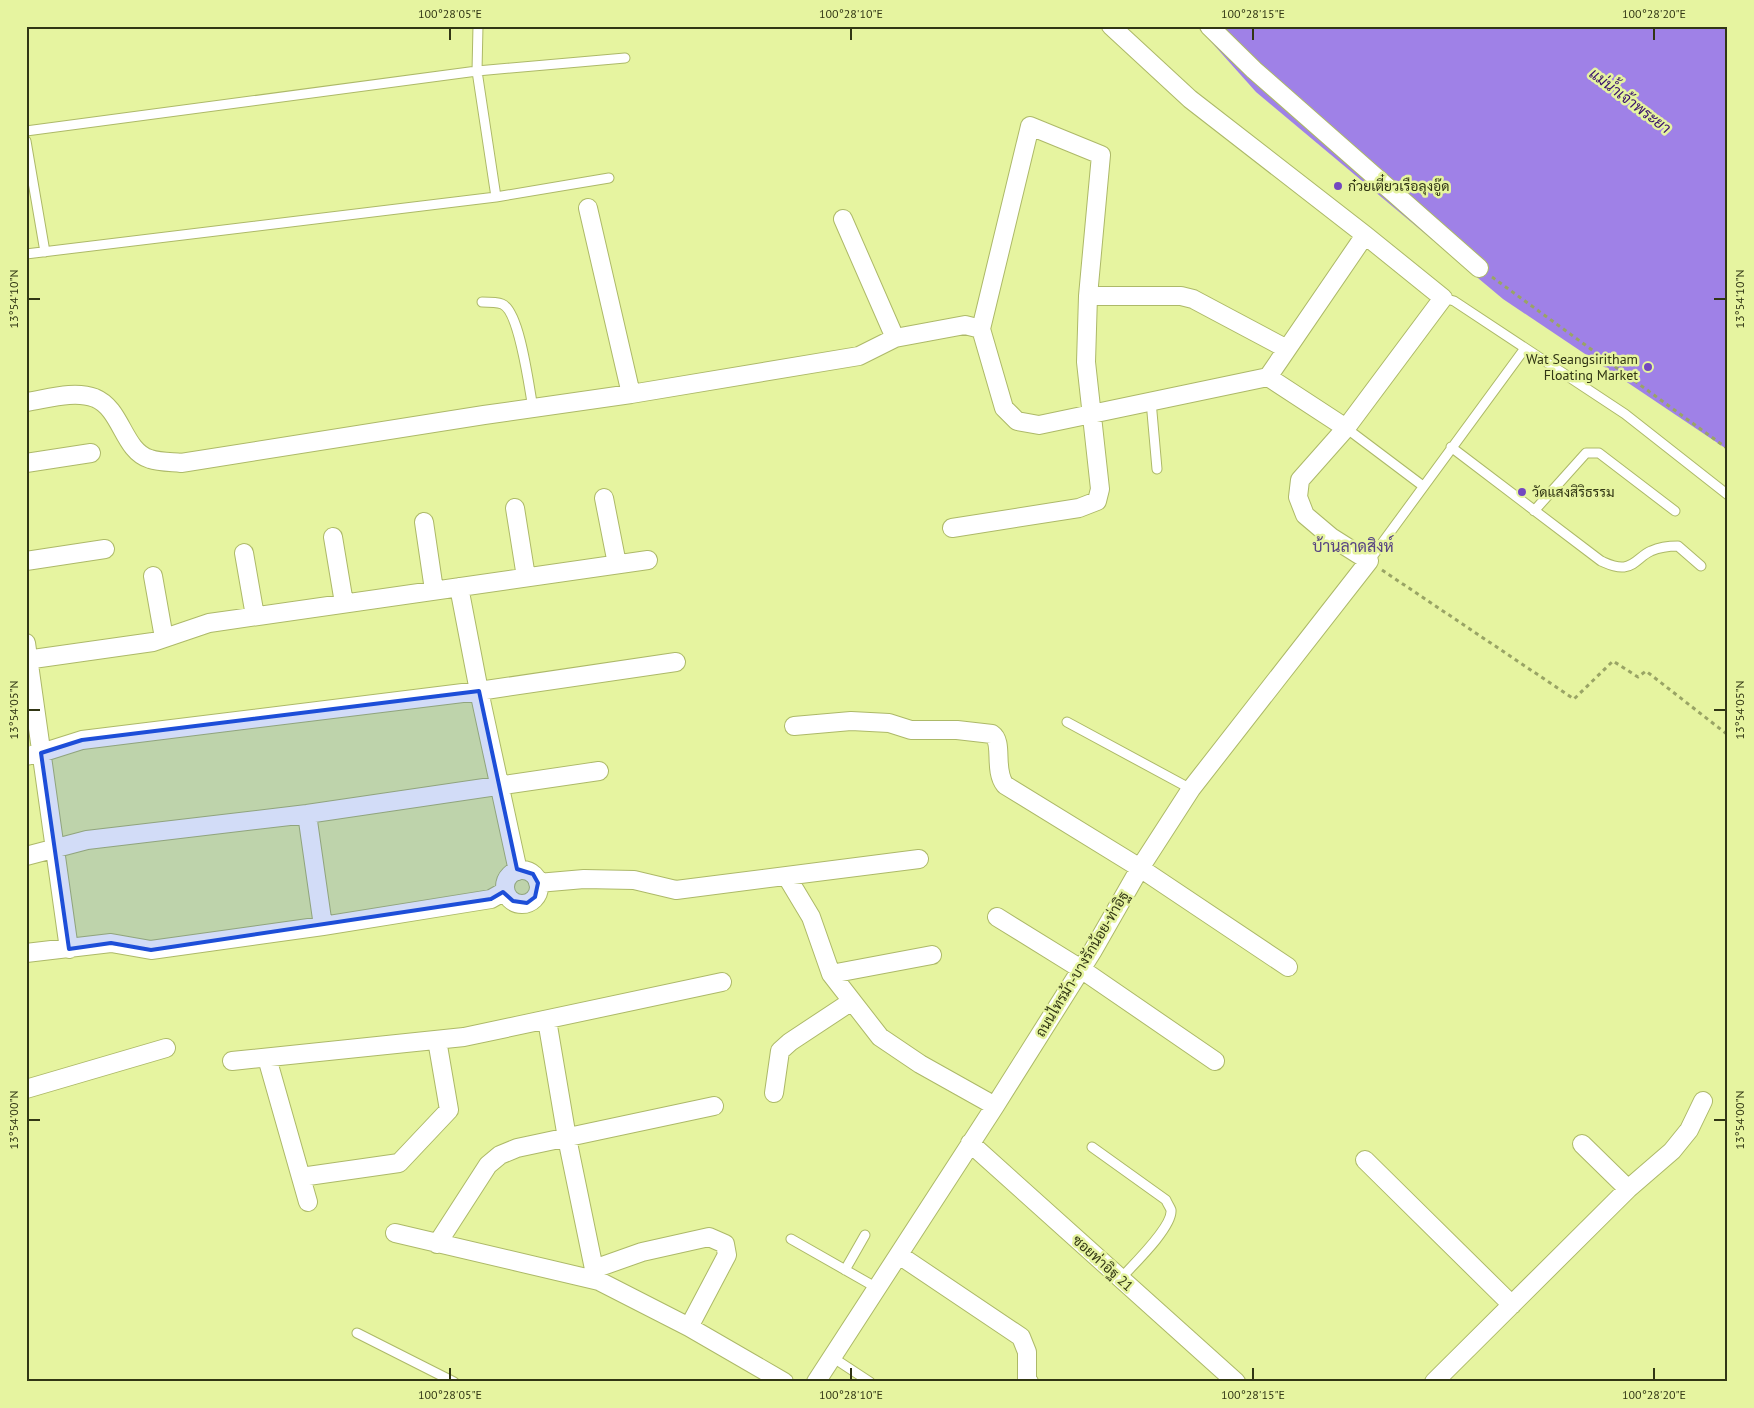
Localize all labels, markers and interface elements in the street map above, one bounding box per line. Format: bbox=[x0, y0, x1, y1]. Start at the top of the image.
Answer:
text: 100°28'05"E bbox=[418, 6, 482, 21]
text: 100°28'10"E bbox=[819, 6, 883, 21]
text: 100°28'15"E bbox=[1221, 6, 1285, 21]
text: 100°28'20"E bbox=[1622, 6, 1686, 21]
water label: แม่น้ำเจ้าพระยา bbox=[1586, 61, 1677, 137]
place label: ก๋วยเตี๋ยวเรือลุงอู๊ด bbox=[1348, 174, 1450, 196]
marker: ก๋วยเตี๋ยวเรือลุงอู๊ด bbox=[1332, 180, 1344, 192]
text: 13°54'10"N bbox=[6, 269, 21, 329]
text: 13°54'10"N bbox=[1732, 269, 1747, 329]
place label: Wat Seangsiritham Floating Market bbox=[1526, 350, 1638, 384]
marker: Wat Seangsiritham Floating Market bbox=[1642, 361, 1654, 373]
place label: วัดแสงสิริธรรม bbox=[1532, 483, 1615, 501]
marker: วัดแสงสิริธรรม bbox=[1516, 486, 1528, 498]
district label: บ้านลาดสิงห์ bbox=[1312, 534, 1394, 556]
text: 13°54'05"N bbox=[6, 680, 21, 740]
text: 13°54'05"N bbox=[1732, 680, 1747, 740]
street label: ถนนไทรม้า-บางรักน้อย-ท่าอิฐ bbox=[1031, 888, 1133, 1040]
text: 13°54'00"N bbox=[6, 1090, 21, 1150]
text: 13°54'00"N bbox=[1732, 1090, 1747, 1150]
street label: ซอยท่าอิฐ 21 bbox=[1069, 1231, 1137, 1295]
text: 100°28'05"E bbox=[418, 1387, 482, 1402]
text: 100°28'10"E bbox=[819, 1387, 883, 1402]
text: 100°28'15"E bbox=[1221, 1387, 1285, 1402]
text: 100°28'20"E bbox=[1622, 1387, 1686, 1402]

